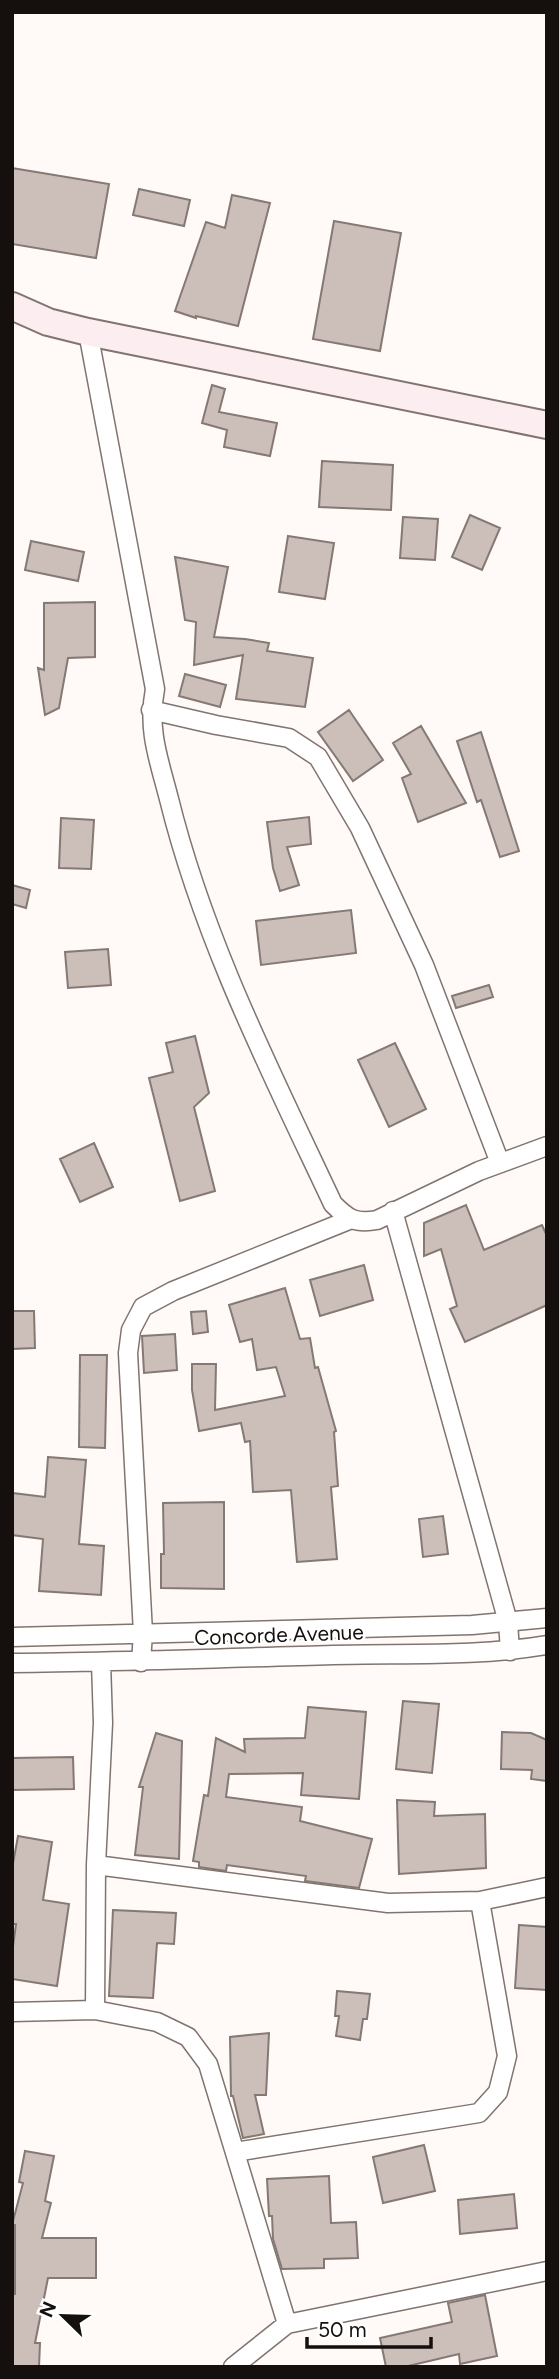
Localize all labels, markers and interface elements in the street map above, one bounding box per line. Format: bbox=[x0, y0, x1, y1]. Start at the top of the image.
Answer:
street label: Concorde Avenue bbox=[194, 1619, 364, 1650]
north arrow bbox=[28, 2281, 98, 2351]
text: N bbox=[34, 2298, 61, 2321]
scale bar bbox=[307, 2306, 431, 2350]
text: 50 m bbox=[318, 2317, 367, 2342]

